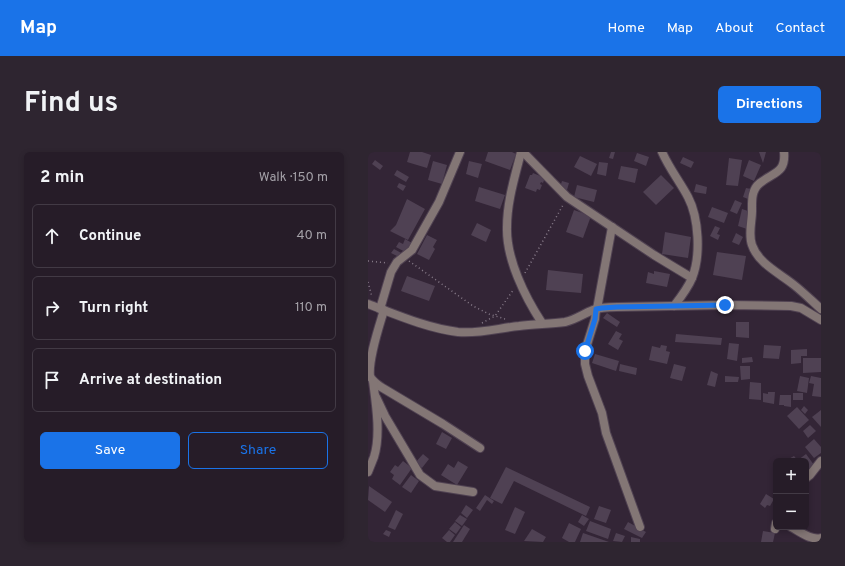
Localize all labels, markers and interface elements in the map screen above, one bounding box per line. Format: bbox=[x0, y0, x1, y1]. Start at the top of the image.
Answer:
text: Map bbox=[20, 16, 57, 40]
text: Home bbox=[608, 20, 645, 37]
text: Map bbox=[667, 20, 693, 37]
text: About bbox=[715, 20, 754, 37]
text: Contact bbox=[776, 20, 825, 37]
text: Find us bbox=[24, 86, 118, 122]
button: Directions bbox=[718, 86, 821, 123]
text: 2 min bbox=[40, 167, 84, 189]
text: Walk · 150 m bbox=[259, 170, 328, 186]
icon: ahead bbox=[41, 225, 63, 247]
text: Continue bbox=[79, 227, 141, 246]
text: 40 m bbox=[297, 228, 327, 244]
route end bbox=[716, 296, 734, 314]
icon: right bbox=[41, 297, 63, 319]
text: Turn right bbox=[79, 299, 148, 318]
text: 110 m bbox=[295, 300, 327, 316]
route start bbox=[576, 342, 594, 360]
icon: arrive bbox=[41, 369, 63, 391]
text: Arrive at destination bbox=[79, 371, 222, 390]
button: Save bbox=[40, 432, 180, 469]
button: Share bbox=[188, 432, 328, 469]
map controls bbox=[773, 458, 809, 530]
button: + bbox=[773, 458, 809, 494]
button: − bbox=[773, 494, 809, 530]

